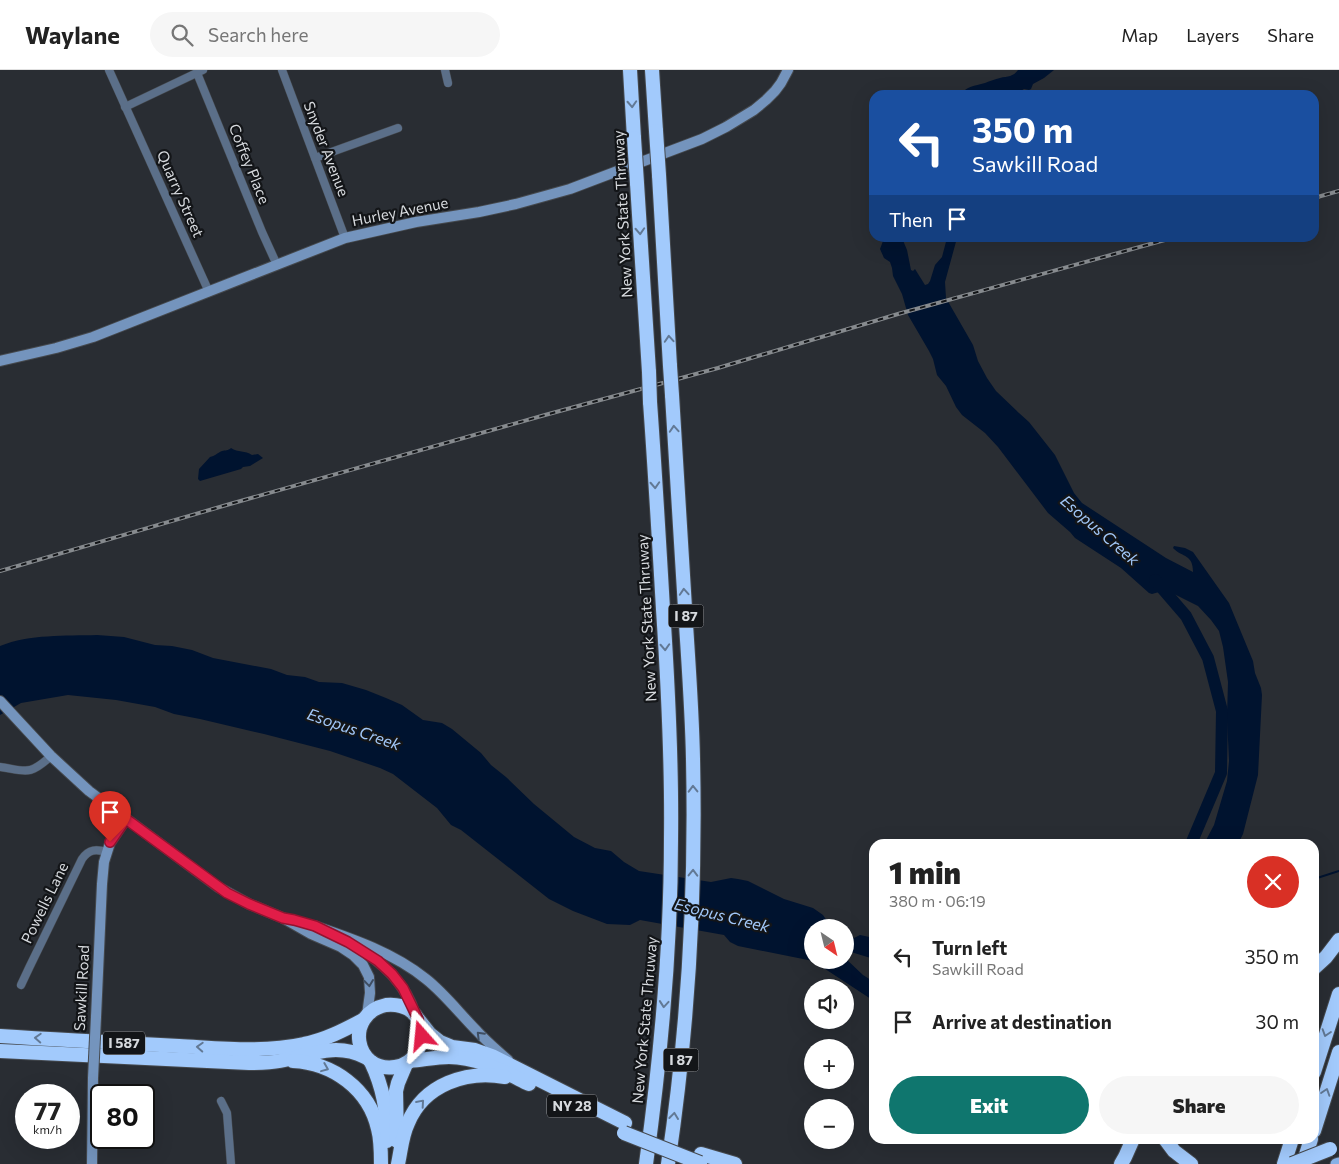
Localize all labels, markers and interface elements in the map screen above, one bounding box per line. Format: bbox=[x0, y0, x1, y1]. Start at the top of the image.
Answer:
search box bbox=[150, 12, 500, 57]
text: Waylane bbox=[25, 20, 120, 49]
icon: search bbox=[168, 21, 196, 49]
text: Search here bbox=[208, 23, 308, 46]
text: Map bbox=[1121, 24, 1158, 46]
text: Layers bbox=[1186, 24, 1239, 46]
text: Share bbox=[1267, 24, 1314, 46]
street label: Snyder Avenue bbox=[301, 99, 353, 199]
one-way arrow bbox=[627, 100, 638, 108]
text: 350 m bbox=[972, 107, 1073, 150]
icon: left bbox=[889, 110, 954, 175]
street label: Coffey Place bbox=[226, 121, 274, 206]
street label: New York State Thruway bbox=[609, 130, 635, 298]
street label: Quarry Street bbox=[154, 147, 208, 240]
text: Sawkill Road bbox=[972, 150, 1098, 177]
street label: Hurley Avenue bbox=[350, 193, 450, 229]
icon: arrive bbox=[943, 205, 971, 233]
text: Then bbox=[889, 208, 933, 231]
one-way arrow bbox=[634, 228, 645, 236]
one-way arrow bbox=[663, 335, 674, 343]
one-way arrow bbox=[669, 425, 680, 433]
one-way arrow bbox=[650, 482, 661, 490]
water label: Esopus Creek bbox=[1057, 490, 1144, 569]
street label: New York State Thruway bbox=[633, 534, 659, 702]
one-way arrow bbox=[679, 587, 690, 595]
road number: I 87 bbox=[668, 604, 704, 628]
one-way arrow bbox=[660, 644, 671, 652]
water label: Esopus Creek bbox=[305, 704, 404, 754]
one-way arrow bbox=[688, 785, 698, 792]
pin bbox=[89, 791, 131, 842]
icon: arrive bbox=[96, 798, 124, 826]
text: 1 min bbox=[889, 853, 961, 890]
button: close bbox=[1247, 856, 1299, 908]
street label: Powells Lane bbox=[17, 859, 71, 946]
one-way arrow bbox=[688, 868, 698, 876]
text: 380 m · 06:19 bbox=[889, 891, 986, 910]
water label: Esopus Creek bbox=[672, 893, 772, 936]
north arrow bbox=[804, 919, 854, 969]
map controls bbox=[804, 919, 854, 1149]
street label: New York State Thruway bbox=[628, 935, 660, 1104]
text: Turn left bbox=[932, 936, 1007, 959]
icon: left bbox=[889, 943, 917, 971]
street label: Sawkill Road bbox=[70, 945, 92, 1031]
text: 350 m bbox=[1245, 945, 1299, 968]
text: Sawkill Road bbox=[932, 959, 1024, 978]
one-way arrow bbox=[363, 979, 374, 987]
button: sound bbox=[804, 979, 854, 1029]
one-way arrow bbox=[659, 1000, 670, 1008]
icon: arrive bbox=[889, 1008, 917, 1036]
position arrow bbox=[395, 1009, 447, 1061]
text: Arrive at destination bbox=[932, 1010, 1112, 1033]
text: 30 m bbox=[1256, 1010, 1299, 1033]
one-way arrow bbox=[1322, 1028, 1332, 1036]
road number: I 587 bbox=[103, 1031, 145, 1054]
one-way arrow bbox=[477, 1031, 486, 1040]
one-way arrow bbox=[33, 1033, 41, 1044]
button: + bbox=[804, 1039, 854, 1089]
one-way arrow bbox=[196, 1041, 204, 1052]
road number: I 87 bbox=[664, 1048, 698, 1072]
one-way arrow bbox=[320, 1062, 329, 1072]
button: Exit bbox=[889, 1076, 1089, 1134]
button: Share bbox=[1099, 1076, 1299, 1134]
speed limit sign: 80 bbox=[90, 1084, 155, 1149]
one-way arrow bbox=[1321, 1088, 1331, 1096]
road number: NY 28 bbox=[547, 1094, 597, 1118]
text: 77 bbox=[34, 1095, 61, 1125]
button: − bbox=[804, 1099, 854, 1149]
one-way arrow bbox=[415, 1100, 424, 1109]
one-way arrow bbox=[669, 1111, 679, 1120]
text: km/h bbox=[33, 1122, 62, 1136]

